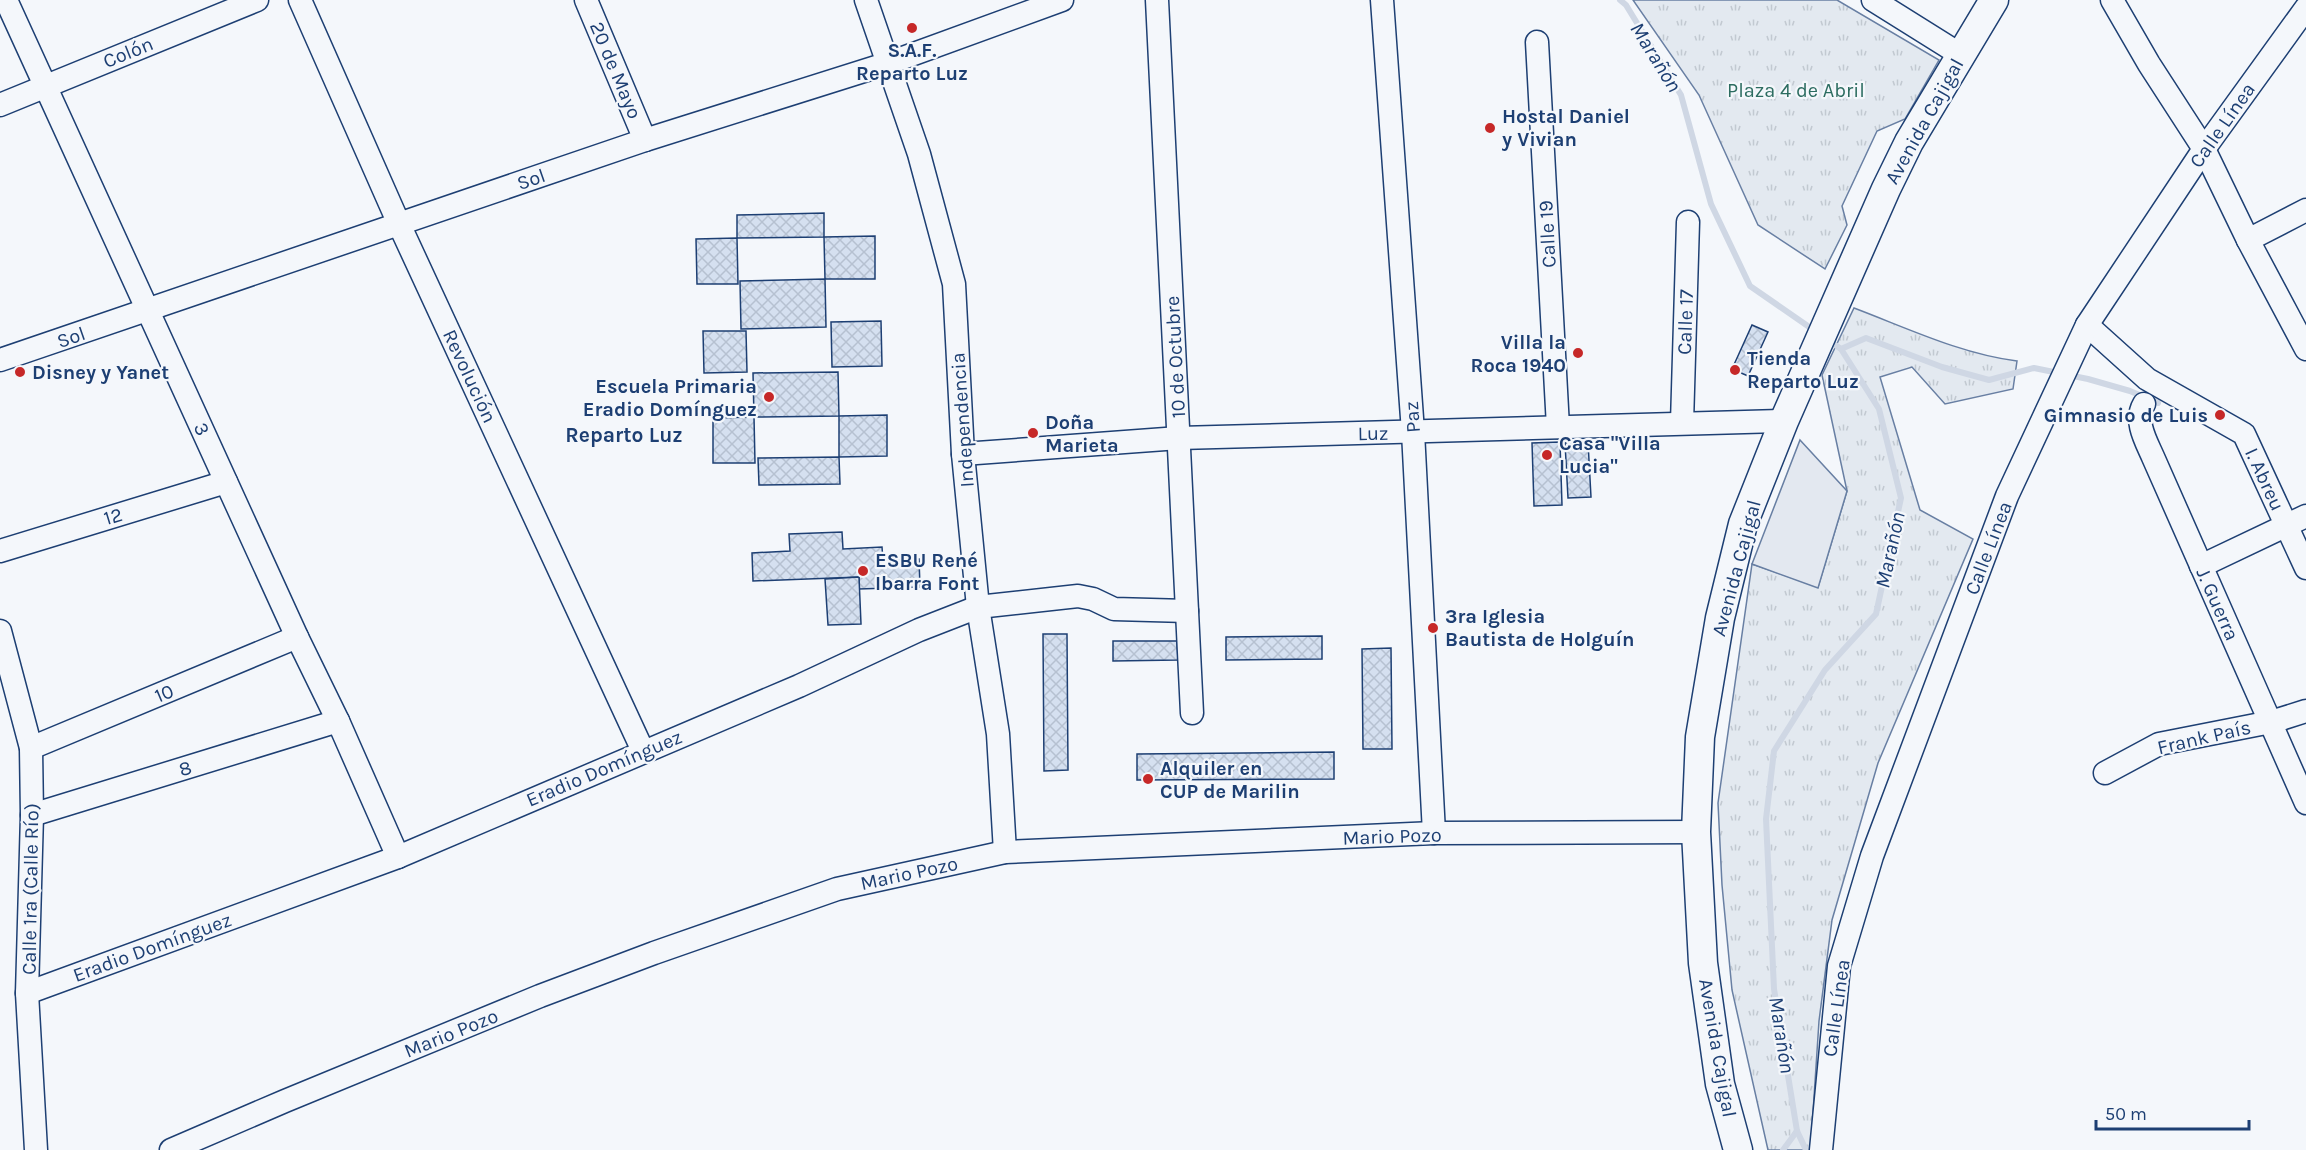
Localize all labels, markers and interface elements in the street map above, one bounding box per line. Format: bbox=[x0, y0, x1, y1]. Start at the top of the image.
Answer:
street label: 20 de Mayo bbox=[585, 18, 646, 122]
water label: Marañón bbox=[1625, 18, 1687, 96]
marker: S.A.F. Reparto Luz bbox=[905, 21, 919, 35]
street label: Colón bbox=[100, 32, 157, 73]
place label: S.A.F. Reparto Luz bbox=[856, 39, 968, 85]
street label: Avenida Cajigal bbox=[1880, 54, 1969, 188]
street label: Calle Línea bbox=[2185, 78, 2260, 172]
park label: Plaza 4 de Abril bbox=[1727, 79, 1865, 102]
place label: Hostal Daniel y Vivian bbox=[1502, 105, 1630, 151]
marker: Hostal Daniel y Vivian bbox=[1483, 121, 1497, 135]
street label: Sol bbox=[514, 164, 548, 195]
street label: Calle 19 bbox=[1534, 200, 1561, 268]
street label: Calle 17 bbox=[1673, 288, 1698, 355]
street label: 10 de Octubre bbox=[1161, 295, 1190, 419]
street label: Sol bbox=[54, 322, 88, 353]
street label: Revolución bbox=[438, 326, 501, 427]
place label: Villa la Roca 1940 bbox=[1471, 331, 1566, 377]
marker: Villa la Roca 1940 bbox=[1571, 346, 1585, 360]
place label: Tienda Reparto Luz bbox=[1747, 347, 1859, 393]
street label: Independencia bbox=[946, 352, 979, 488]
place label: Disney y Yanet bbox=[32, 361, 169, 384]
marker: Tienda Reparto Luz bbox=[1728, 363, 1742, 377]
marker: Disney y Yanet bbox=[13, 365, 27, 379]
place label: Escuela Primaria Eradio Domínguez bbox=[583, 375, 757, 421]
marker: Escuela Primaria Eradio Domínguez bbox=[762, 390, 776, 404]
street label: Paz bbox=[1400, 400, 1425, 434]
place label: Gimnasio de Luis bbox=[2044, 404, 2208, 427]
marker: Gimnasio de Luis bbox=[2213, 408, 2227, 422]
place label: Doña Marieta bbox=[1045, 411, 1119, 457]
street label: 3 bbox=[189, 419, 214, 439]
street label: Luz bbox=[1357, 422, 1389, 445]
district label: Reparto Luz bbox=[565, 423, 683, 447]
marker: Doña Marieta bbox=[1026, 426, 1040, 440]
place label: Casa "Villa Lucia" bbox=[1559, 432, 1661, 478]
street label: I. Abreu bbox=[2240, 444, 2289, 514]
marker: Casa "Villa Lucia" bbox=[1540, 448, 1554, 462]
street label: Avenida Cajigal bbox=[1707, 497, 1766, 639]
street label: Calle Línea bbox=[1960, 498, 2017, 598]
street label: 12 bbox=[101, 503, 125, 530]
water label: Marañón bbox=[1870, 510, 1910, 590]
place label: ESBU René Ibarra Font bbox=[875, 549, 980, 595]
marker: ESBU René Ibarra Font bbox=[856, 564, 870, 578]
street label: J. Guerra bbox=[2191, 564, 2244, 644]
place label: 3ra Iglesia Bautista de Holguín bbox=[1445, 605, 1635, 651]
marker: 3ra Iglesia Bautista de Holguín bbox=[1426, 621, 1440, 635]
street label: 10 bbox=[151, 679, 177, 708]
street label: Frank País bbox=[2155, 716, 2253, 759]
street label: Eradio Domínguez bbox=[523, 725, 686, 812]
street label: 8 bbox=[176, 756, 194, 781]
place label: Alquiler en CUP de Marilin bbox=[1160, 757, 1300, 803]
marker: Alquiler en CUP de Marilin bbox=[1141, 772, 1155, 786]
street label: Calle 1ra (Calle Río) bbox=[18, 803, 43, 975]
street label: Mario Pozo bbox=[1342, 823, 1442, 850]
street label: Mario Pozo bbox=[858, 852, 960, 895]
street label: Eradio Domínguez bbox=[70, 908, 235, 987]
street label: Calle Línea bbox=[1818, 958, 1855, 1058]
street label: Avenida Cajigal bbox=[1694, 977, 1741, 1119]
water label: Marañón bbox=[1764, 995, 1800, 1075]
street label: Mario Pozo bbox=[401, 1004, 502, 1063]
scale bar bbox=[2096, 1093, 2249, 1131]
text: 50 m bbox=[2105, 1103, 2147, 1125]

